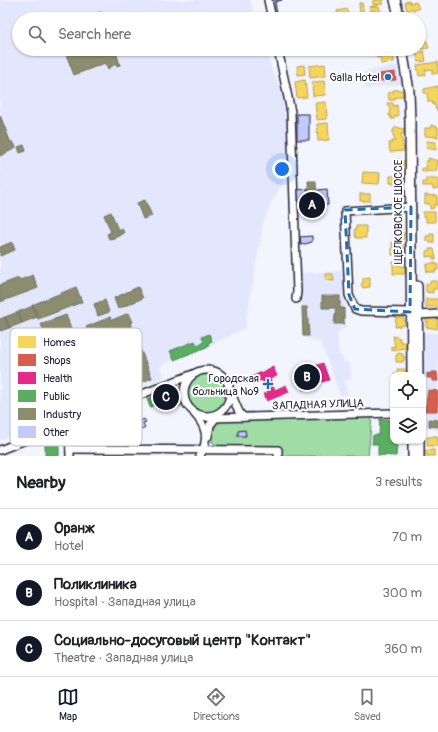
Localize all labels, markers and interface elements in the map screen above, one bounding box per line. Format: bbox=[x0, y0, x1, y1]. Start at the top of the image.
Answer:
search box bbox=[12, 12, 426, 56]
icon: search bbox=[26, 23, 48, 45]
text: Search here bbox=[58, 25, 131, 44]
place label: Galla Hotel bbox=[330, 71, 380, 84]
marker: Galla Hotel bbox=[383, 72, 393, 82]
your location bbox=[272, 159, 292, 179]
street label: ЩЁЛКОВСКОЕ ШОССЕ bbox=[392, 159, 405, 265]
pin: A bbox=[299, 190, 325, 220]
legend bbox=[10, 328, 142, 446]
text: Homes bbox=[43, 336, 76, 349]
text: Shops bbox=[43, 354, 71, 367]
pin: B bbox=[294, 362, 320, 392]
text: Health bbox=[43, 372, 72, 385]
place label: Городская больница №9 bbox=[192, 372, 259, 398]
map controls bbox=[390, 372, 426, 444]
button: locate bbox=[390, 372, 426, 408]
marker: Городская больница №9 bbox=[262, 378, 274, 390]
pin: C bbox=[153, 382, 179, 412]
text: Public bbox=[43, 390, 71, 403]
street label: ЗАПАДНАЯ УЛИЦА bbox=[272, 396, 364, 413]
text: Industry bbox=[43, 408, 82, 421]
button: layers bbox=[390, 408, 426, 444]
text: Other bbox=[43, 426, 69, 439]
text: Nearby bbox=[16, 472, 65, 493]
text: 3 results bbox=[375, 474, 422, 490]
text: Оранж bbox=[54, 519, 95, 538]
text: A bbox=[25, 529, 33, 545]
text: 70 m bbox=[392, 529, 422, 545]
text: Hotel bbox=[54, 538, 84, 554]
text: Поликлиника bbox=[54, 575, 137, 594]
text: B bbox=[25, 585, 33, 601]
text: 300 m bbox=[383, 585, 422, 601]
text: Hospital · Западная улица bbox=[54, 594, 196, 610]
text: Социально-досуговый центр "Контакт" bbox=[54, 631, 311, 650]
text: C bbox=[25, 641, 33, 657]
text: 360 m bbox=[384, 641, 422, 657]
text: Theatre · Западная улица bbox=[54, 650, 193, 666]
tab: Map bbox=[57, 686, 79, 723]
tab: Directions bbox=[193, 686, 240, 723]
tab: Saved bbox=[354, 686, 381, 723]

